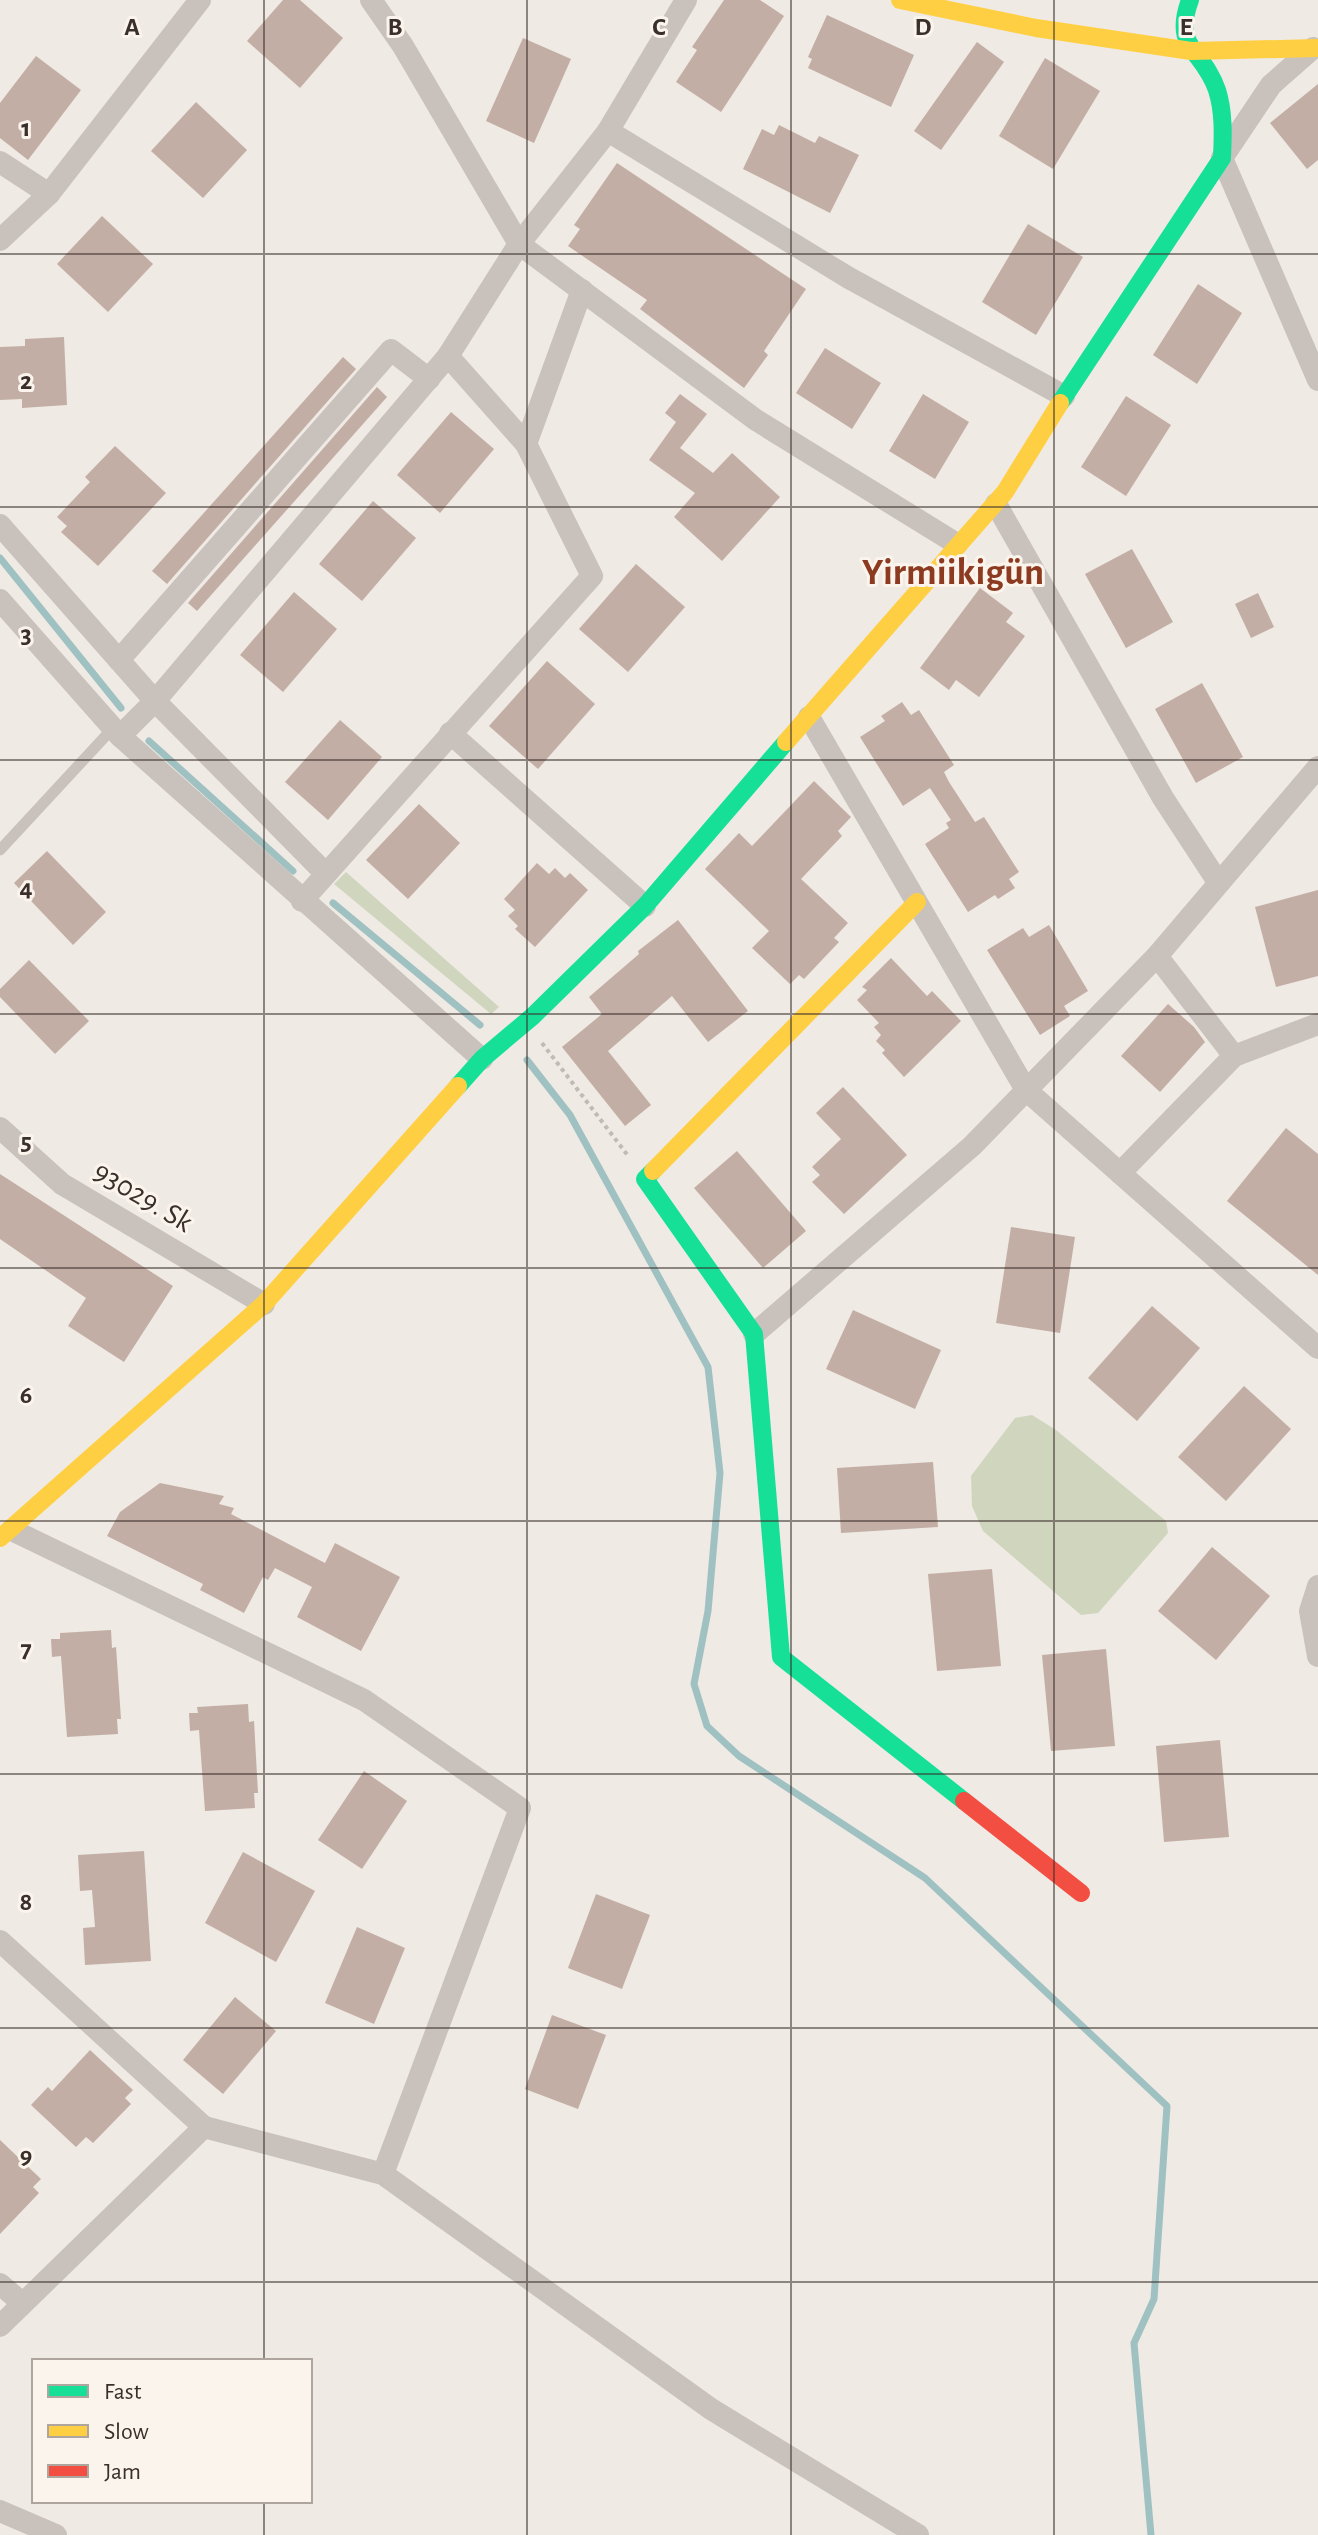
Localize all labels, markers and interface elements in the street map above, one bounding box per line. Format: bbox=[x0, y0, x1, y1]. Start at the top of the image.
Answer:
text: A bbox=[124, 14, 140, 40]
text: B bbox=[387, 14, 403, 40]
text: C bbox=[652, 14, 666, 40]
text: D bbox=[914, 14, 932, 40]
text: E bbox=[1179, 14, 1193, 40]
text: 1 bbox=[21, 115, 31, 141]
text: 2 bbox=[20, 368, 32, 394]
district label: Yirmiikigün bbox=[862, 554, 1044, 592]
text: 3 bbox=[20, 622, 32, 648]
text: 4 bbox=[19, 875, 33, 901]
text: 5 bbox=[20, 1129, 32, 1155]
street label: 93029. Sk bbox=[88, 1156, 198, 1238]
text: 6 bbox=[20, 1382, 32, 1408]
text: 7 bbox=[20, 1636, 32, 1662]
text: 8 bbox=[20, 1889, 32, 1915]
text: 9 bbox=[20, 2143, 32, 2169]
legend bbox=[32, 2359, 312, 2503]
text: Fast bbox=[104, 2380, 142, 2404]
text: Slow bbox=[104, 2420, 149, 2444]
text: Jam bbox=[104, 2460, 141, 2484]

